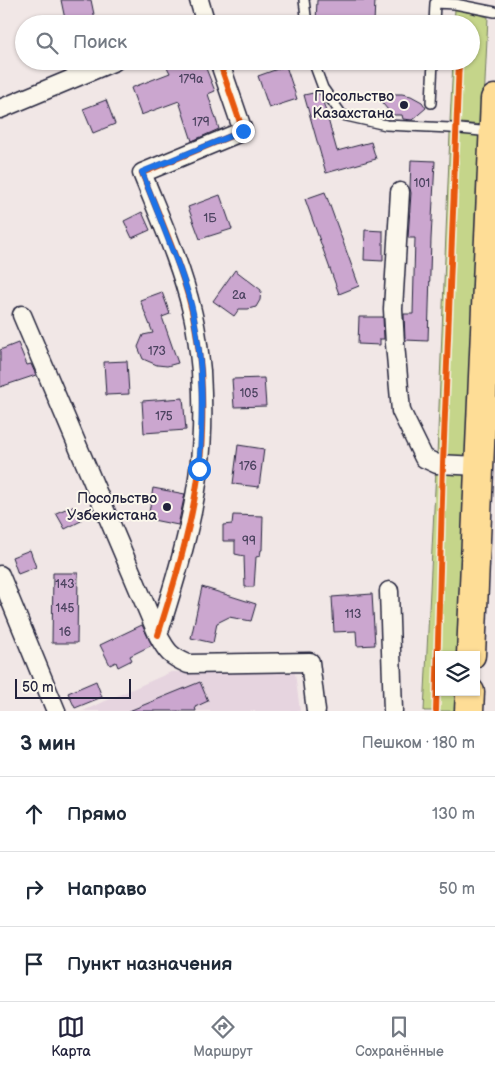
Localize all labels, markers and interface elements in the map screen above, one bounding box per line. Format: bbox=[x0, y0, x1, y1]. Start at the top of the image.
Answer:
search box bbox=[15, 15, 480, 70]
icon: search bbox=[33, 29, 61, 57]
text: Поиск bbox=[73, 31, 127, 54]
house number: 179а bbox=[179, 72, 203, 87]
place label: Посольство Казахстана bbox=[312, 87, 394, 123]
marker: Посольство Казахстана bbox=[398, 99, 410, 111]
house number: 179 bbox=[192, 115, 210, 130]
route end bbox=[232, 120, 255, 143]
house number: 101 bbox=[414, 176, 430, 191]
house number: 1Б bbox=[204, 211, 217, 226]
house number: 2а bbox=[232, 288, 246, 303]
house number: 173 bbox=[148, 344, 166, 359]
house number: 105 bbox=[240, 386, 258, 401]
house number: 175 bbox=[155, 409, 173, 424]
route start bbox=[188, 458, 211, 481]
house number: 176 bbox=[239, 459, 257, 474]
place label: Посольство Узбекистана bbox=[67, 489, 157, 525]
marker: Посольство Узбекистана bbox=[161, 501, 173, 513]
house number: 99 bbox=[242, 534, 256, 549]
house number: 143 bbox=[55, 577, 75, 592]
house number: 145 bbox=[56, 601, 75, 616]
house number: 113 bbox=[345, 607, 361, 622]
house number: 16 bbox=[59, 625, 71, 640]
map controls bbox=[435, 651, 480, 696]
button: layers bbox=[435, 651, 480, 696]
scale bar bbox=[15, 676, 131, 699]
text: 50 m bbox=[22, 679, 54, 696]
text: 3 мин bbox=[20, 731, 76, 756]
text: Пешком · 180 m bbox=[362, 734, 475, 753]
icon: ahead bbox=[20, 800, 48, 828]
text: Прямо bbox=[67, 803, 127, 826]
text: 130 m bbox=[432, 805, 475, 824]
icon: right bbox=[20, 875, 48, 903]
text: Направо bbox=[67, 878, 147, 901]
text: 50 m bbox=[439, 880, 475, 899]
icon: arrive bbox=[20, 950, 48, 978]
text: Пункт назначения bbox=[67, 953, 232, 976]
tab: Карта bbox=[51, 1013, 91, 1060]
tab: Маршрут bbox=[193, 1013, 253, 1060]
tab: Сохранённые bbox=[355, 1013, 444, 1060]

